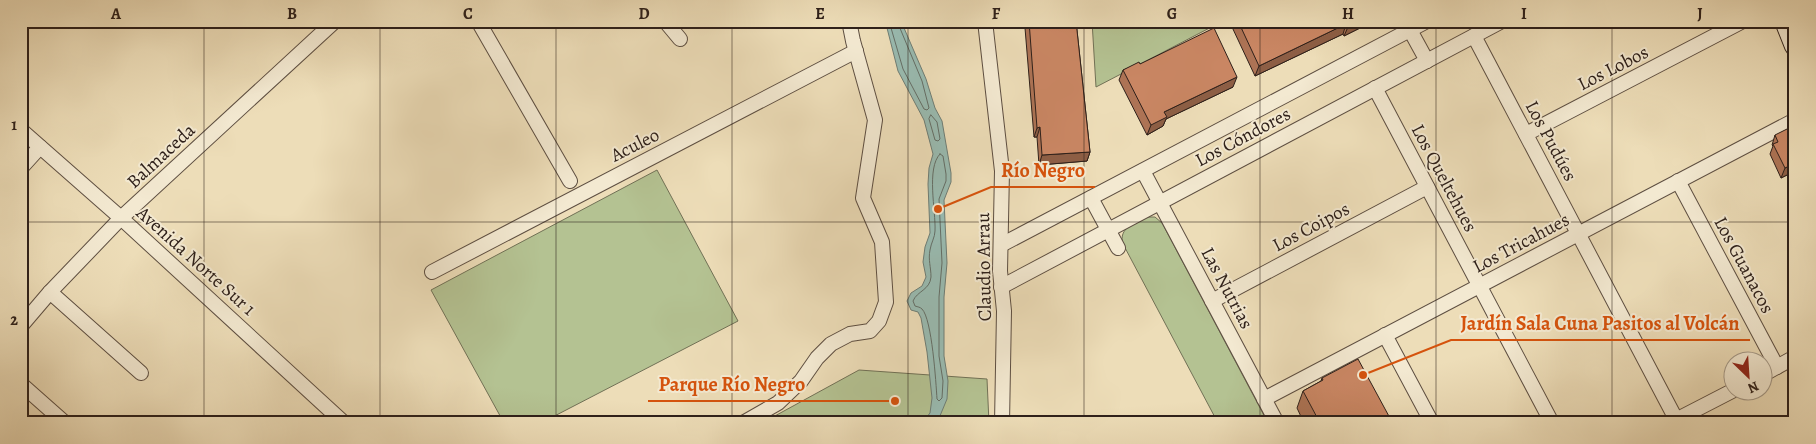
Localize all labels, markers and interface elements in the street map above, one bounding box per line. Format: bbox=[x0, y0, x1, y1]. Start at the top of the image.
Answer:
text: A bbox=[110, 3, 122, 25]
text: B bbox=[287, 3, 297, 25]
text: C bbox=[463, 3, 473, 25]
text: D bbox=[638, 3, 650, 25]
text: E bbox=[815, 3, 825, 25]
text: F bbox=[992, 3, 1001, 25]
text: G bbox=[1167, 3, 1177, 25]
text: H bbox=[1342, 3, 1354, 25]
text: I bbox=[1521, 3, 1527, 25]
text: J bbox=[1697, 3, 1703, 25]
street label: Los Lobos bbox=[1573, 39, 1653, 97]
street label: Los Pudúes bbox=[1519, 96, 1583, 186]
street label: Los Cóndores bbox=[1191, 101, 1295, 173]
text: 1 bbox=[11, 114, 17, 136]
street label: Balmaceda bbox=[121, 117, 201, 194]
street label: Los Queltehues bbox=[1405, 120, 1483, 236]
street label: Aculeo bbox=[605, 122, 664, 169]
callout: Río Negro bbox=[991, 152, 1095, 187]
text: Río Negro bbox=[1001, 157, 1085, 184]
street label: Los Coipos bbox=[1268, 196, 1354, 258]
street label: Avenida Norte Sur 1 bbox=[130, 200, 262, 322]
street label: Los Tricahues bbox=[1468, 207, 1574, 279]
street label: Claudio Arrau bbox=[970, 212, 998, 322]
street label: Los Guanacos bbox=[1708, 212, 1780, 318]
street label: Las Nutrias bbox=[1195, 243, 1259, 333]
callout: Jardín Sala Cuna Pasitos al Volcán bbox=[1451, 305, 1750, 340]
text: 2 bbox=[10, 309, 18, 331]
text: Jardín Sala Cuna Pasitos al Volcán bbox=[1461, 310, 1739, 337]
north arrow bbox=[1724, 352, 1774, 402]
callout: Parque Río Negro bbox=[648, 366, 815, 401]
text: Parque Río Negro bbox=[659, 371, 805, 398]
text: N bbox=[1745, 377, 1762, 398]

